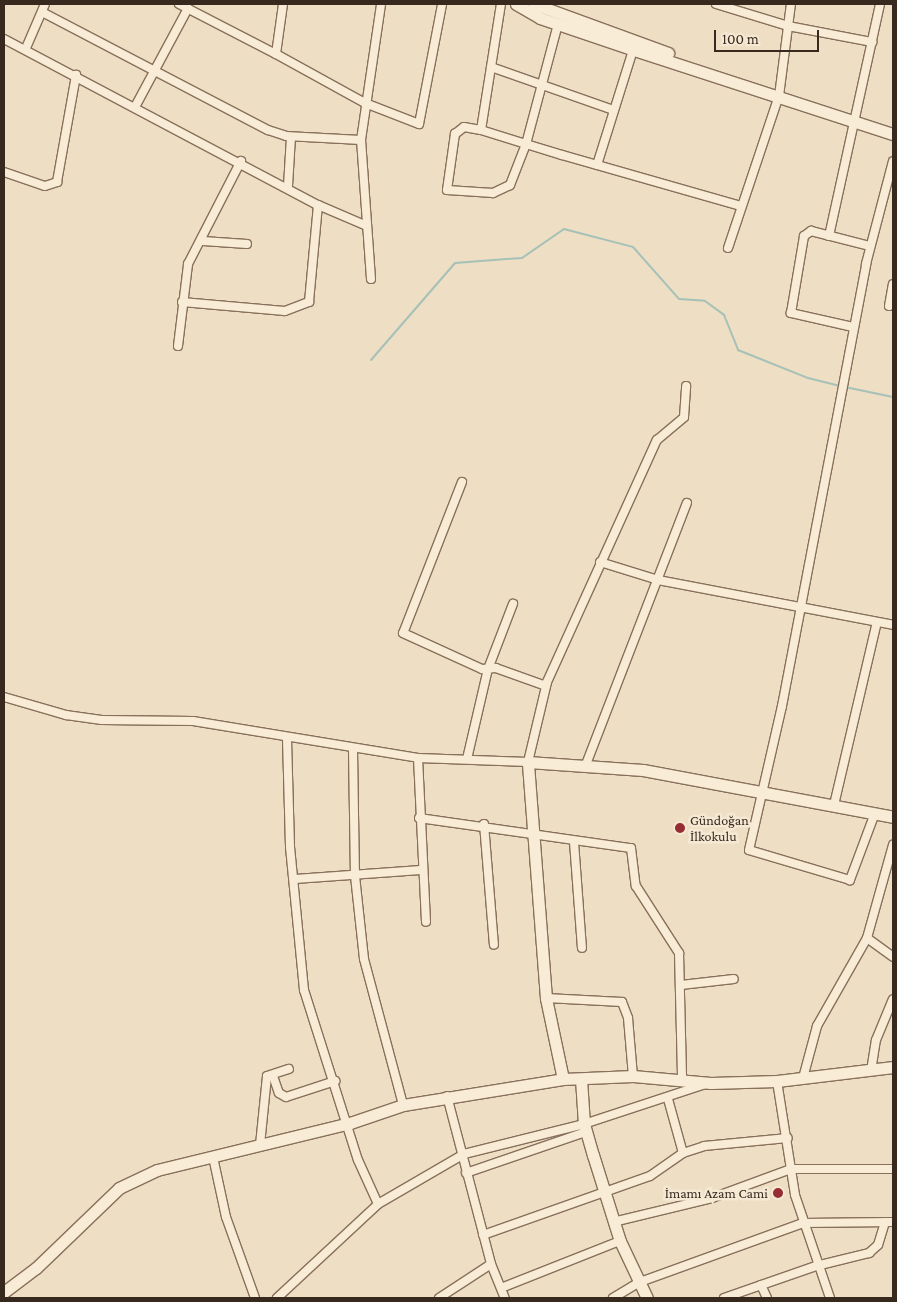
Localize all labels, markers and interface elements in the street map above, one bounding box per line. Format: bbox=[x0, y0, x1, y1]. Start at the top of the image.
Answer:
scale bar bbox=[717, 20, 822, 52]
text: 100 m bbox=[722, 31, 759, 47]
place label: Gündoğan İlkokulu bbox=[690, 812, 749, 844]
marker: Gündoğan İlkokulu bbox=[674, 822, 686, 834]
place label: İmamı Azam Cami bbox=[665, 1185, 768, 1201]
marker: İmamı Azam Cami bbox=[772, 1187, 784, 1199]

